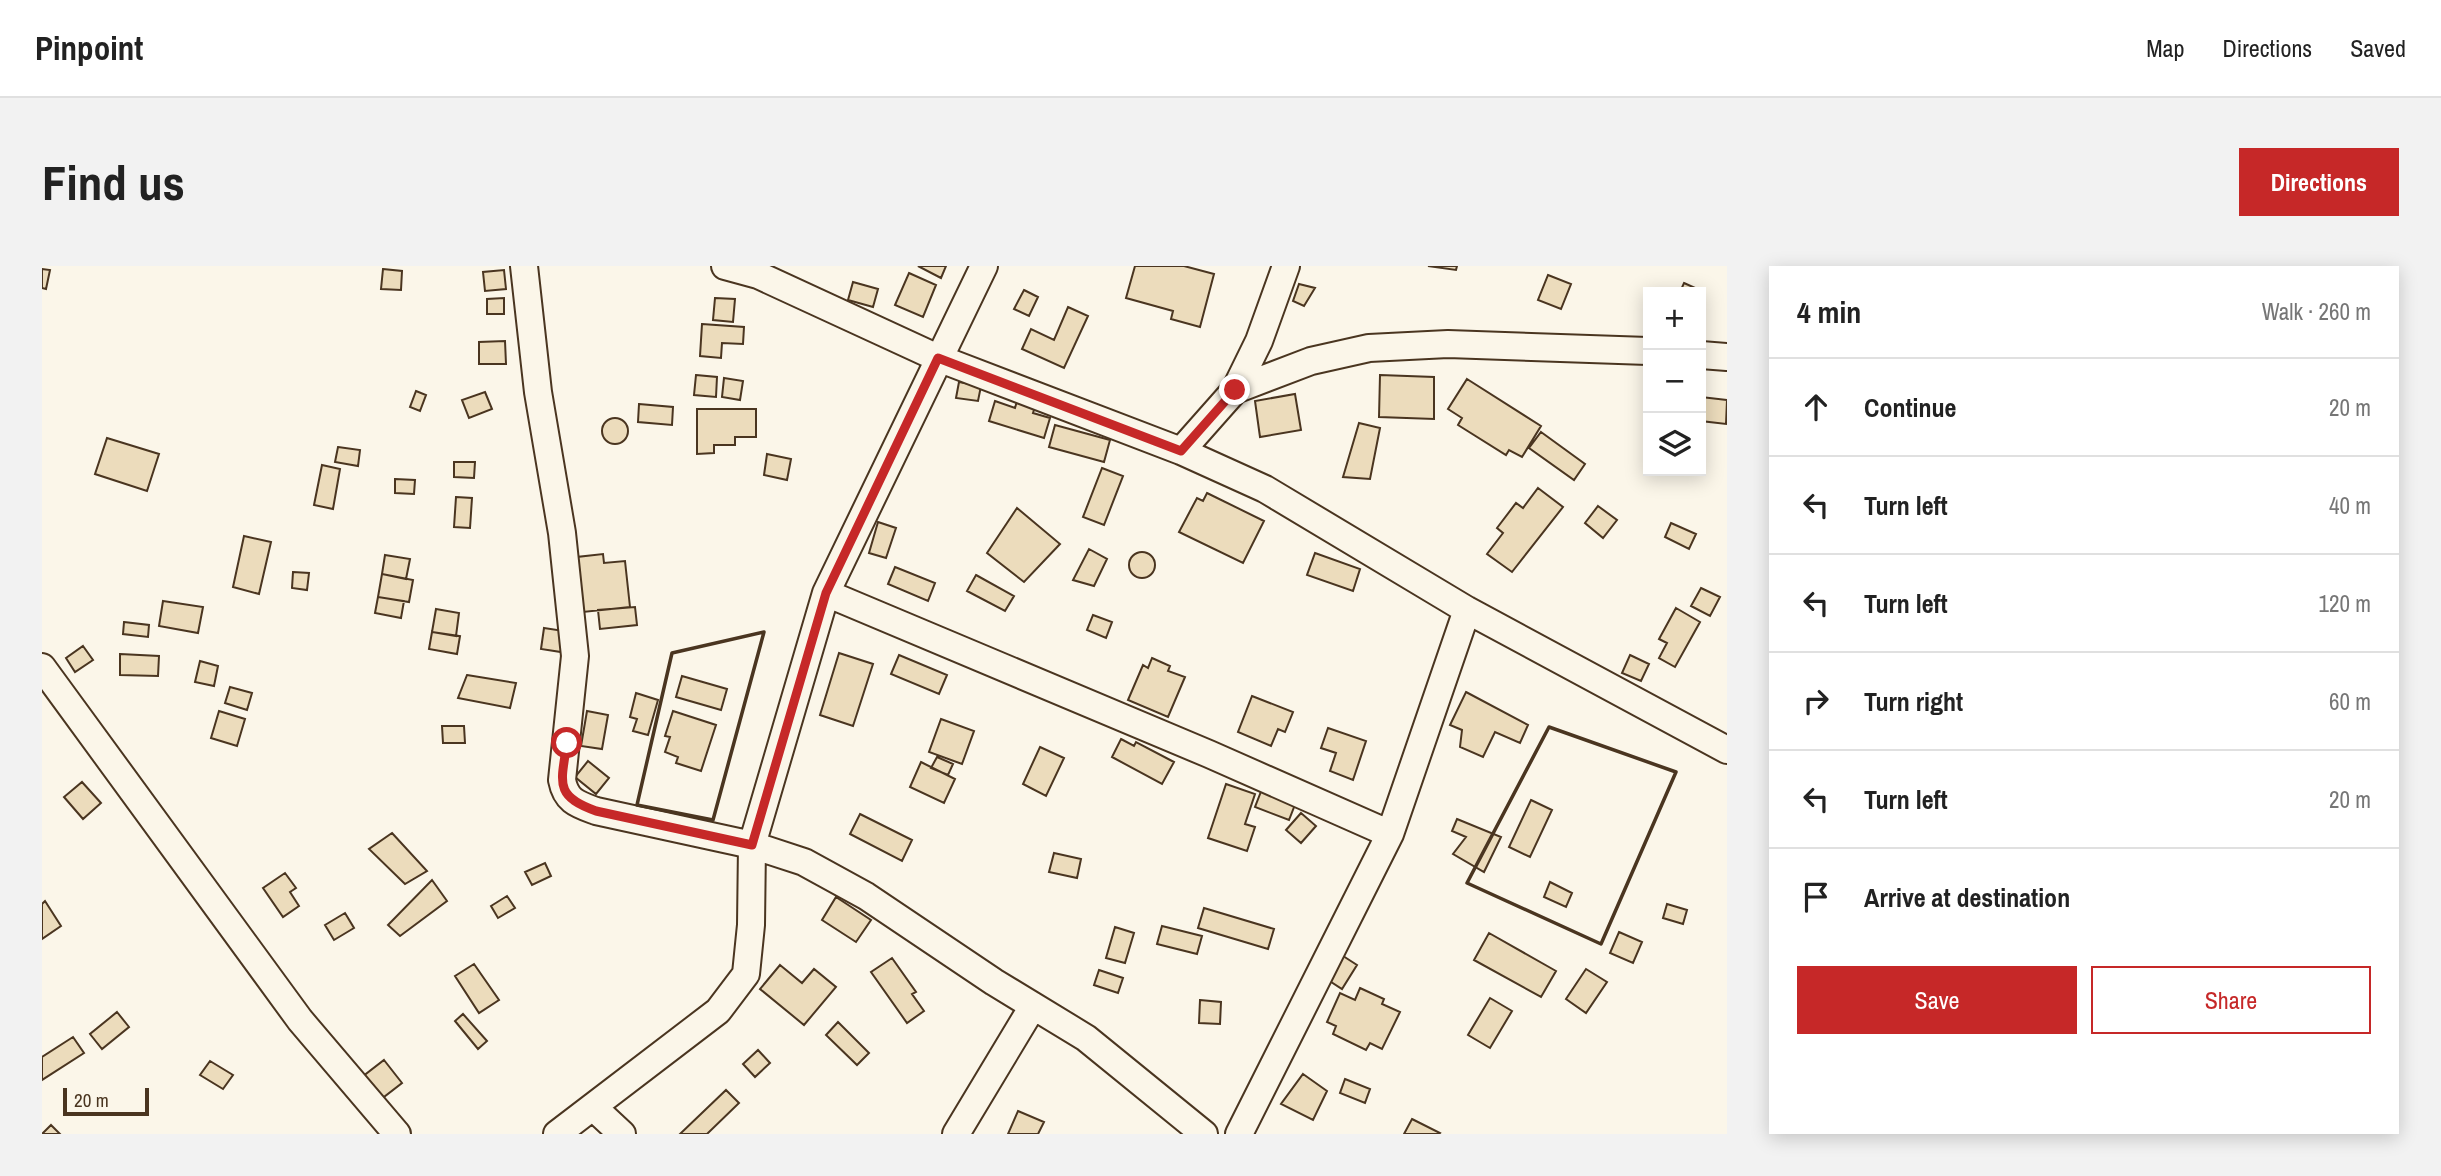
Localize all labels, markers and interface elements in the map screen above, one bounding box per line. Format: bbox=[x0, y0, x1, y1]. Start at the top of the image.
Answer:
text: Pinpoint bbox=[35, 26, 143, 70]
text: Map bbox=[2146, 32, 2184, 64]
text: Directions bbox=[2222, 32, 2312, 64]
text: Saved bbox=[2350, 32, 2406, 64]
button: Directions bbox=[2239, 148, 2399, 216]
text: Find us bbox=[42, 149, 185, 215]
map controls bbox=[1643, 287, 1706, 476]
button: + bbox=[1643, 287, 1706, 350]
text: 4 min bbox=[1797, 292, 1861, 332]
text: Walk · 260 m bbox=[2262, 296, 2371, 327]
button: − bbox=[1643, 350, 1706, 413]
route end bbox=[1219, 374, 1250, 405]
icon: ahead bbox=[1797, 388, 1835, 426]
text: Continue bbox=[1864, 390, 1956, 425]
text: 20 m bbox=[2329, 392, 2371, 423]
button: layers bbox=[1643, 413, 1706, 476]
icon: left bbox=[1797, 486, 1835, 524]
text: Turn left bbox=[1864, 488, 1948, 523]
text: 40 m bbox=[2329, 490, 2371, 521]
icon: left bbox=[1797, 584, 1835, 622]
text: Turn left bbox=[1864, 586, 1948, 621]
text: 120 m bbox=[2319, 588, 2371, 619]
icon: right bbox=[1797, 682, 1835, 720]
text: Turn right bbox=[1864, 684, 1963, 719]
text: 60 m bbox=[2329, 686, 2371, 717]
route start bbox=[551, 727, 582, 758]
icon: left bbox=[1797, 780, 1835, 818]
text: Turn left bbox=[1864, 782, 1948, 817]
text: 20 m bbox=[2329, 784, 2371, 815]
icon: arrive bbox=[1797, 878, 1835, 916]
text: Arrive at destination bbox=[1864, 880, 2070, 915]
button: Save bbox=[1797, 966, 2077, 1034]
button: Share bbox=[2091, 966, 2371, 1034]
scale bar bbox=[63, 1085, 149, 1117]
text: 20 m bbox=[74, 1087, 109, 1113]

